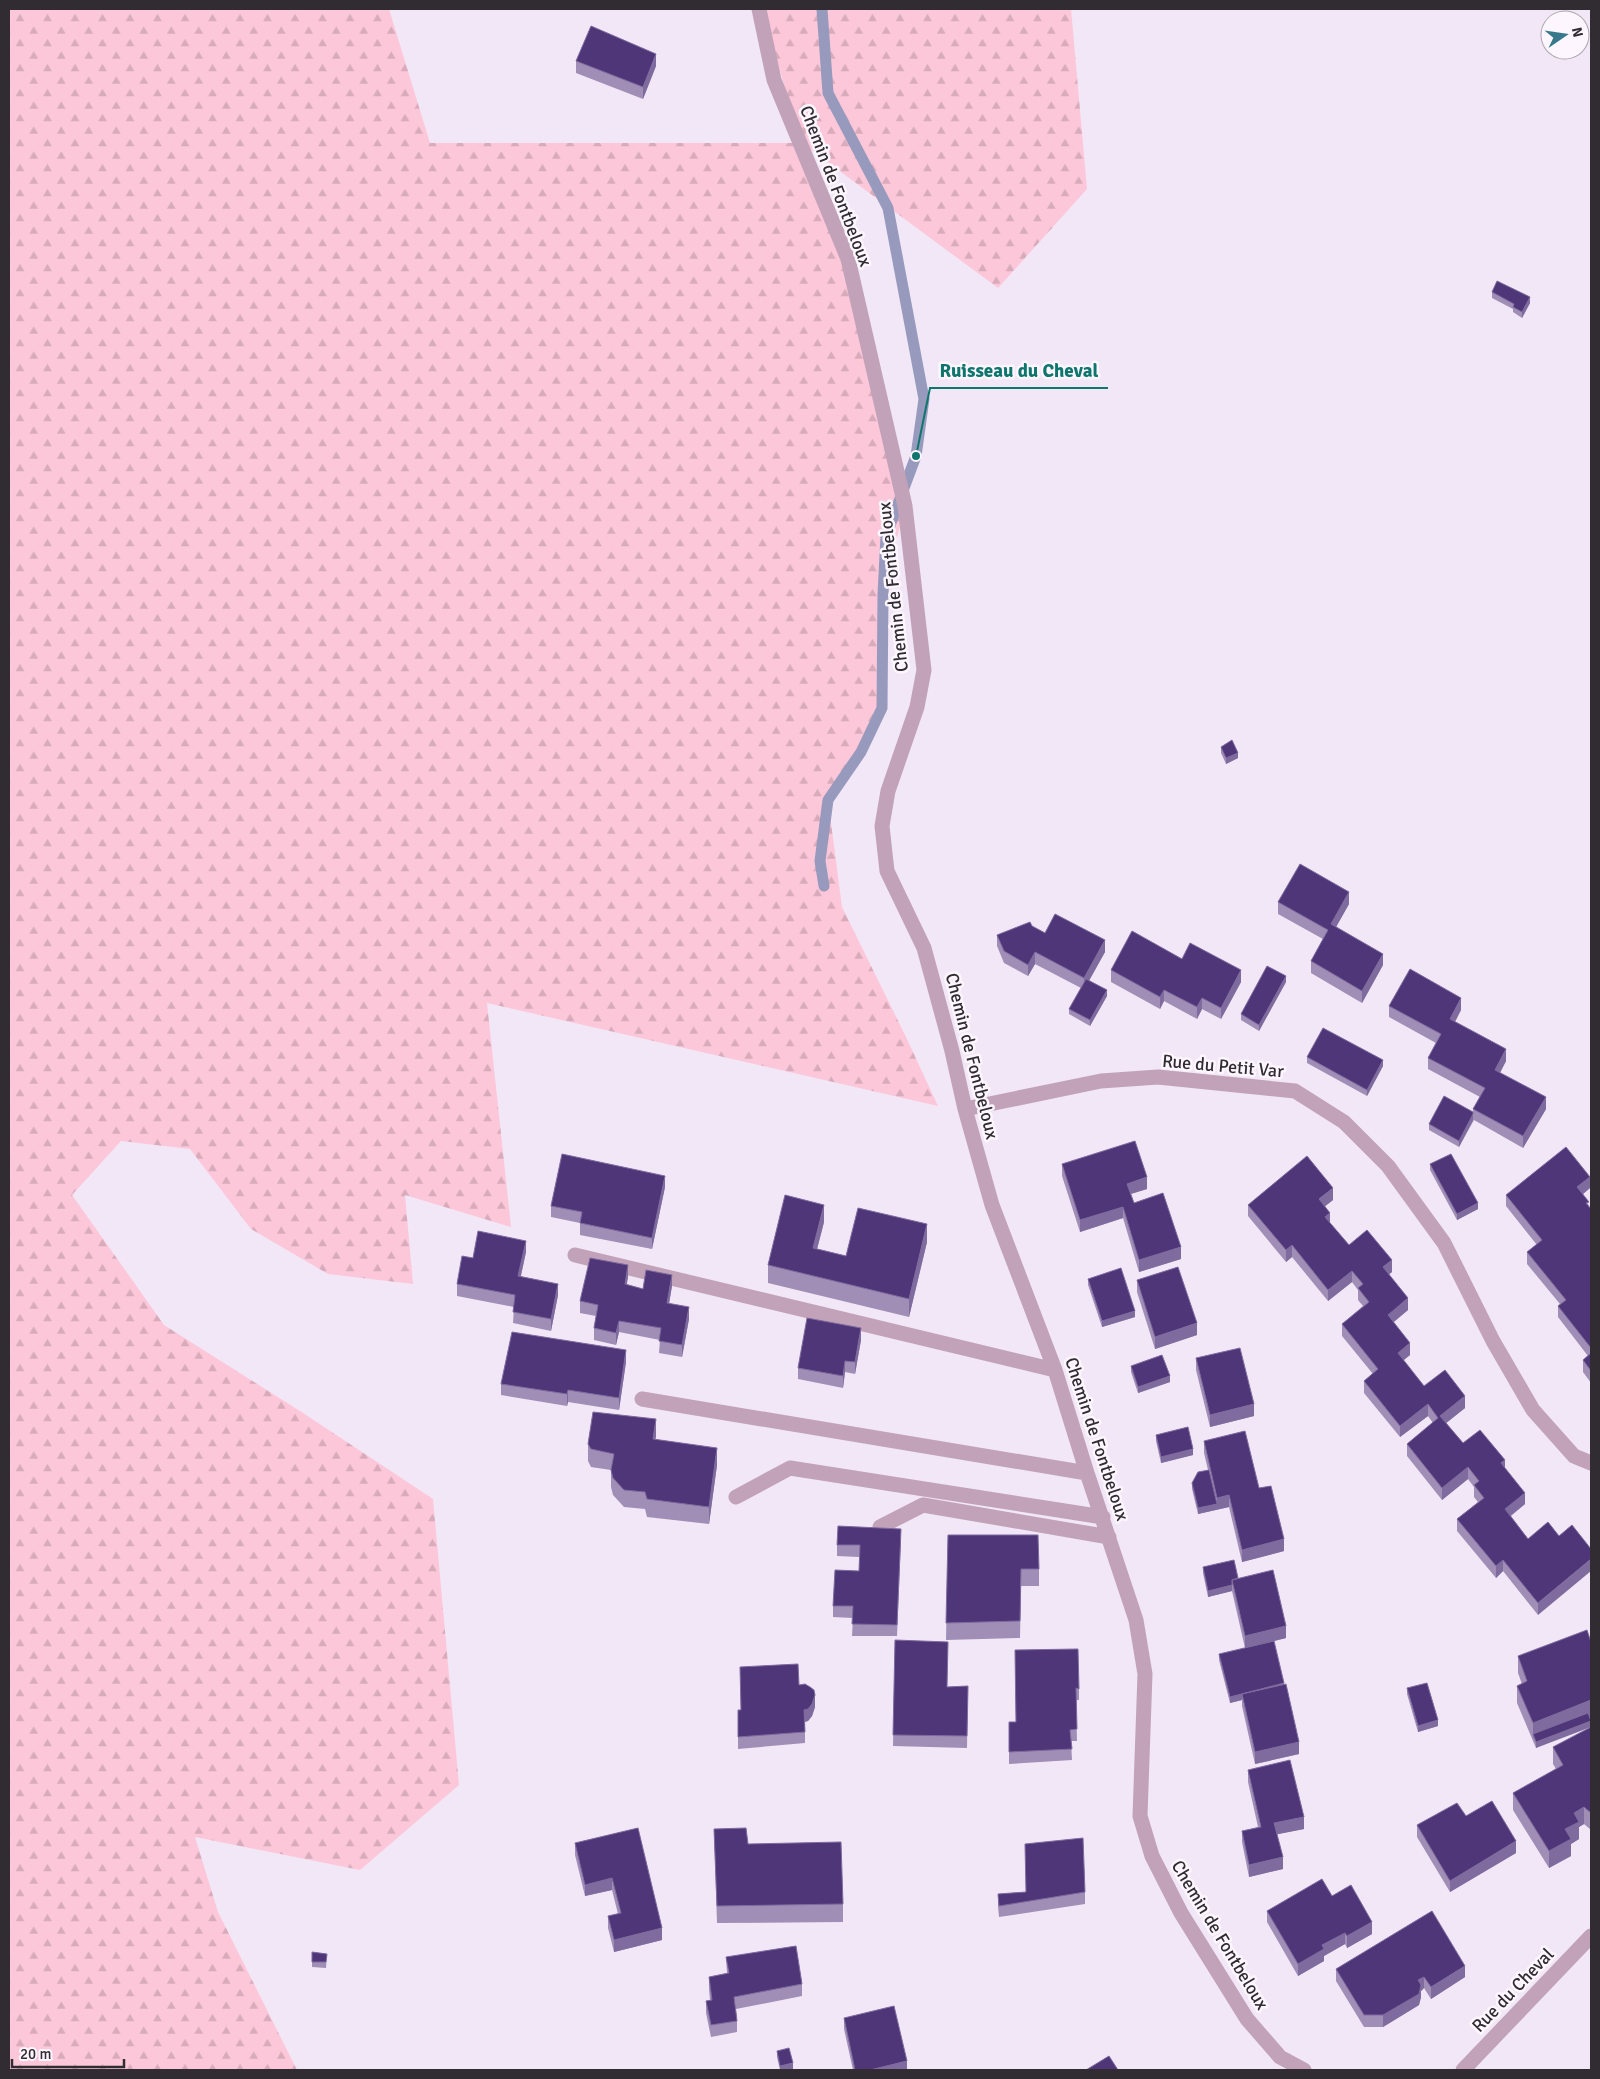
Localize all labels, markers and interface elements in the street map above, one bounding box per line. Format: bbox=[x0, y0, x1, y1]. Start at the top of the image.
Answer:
north arrow bbox=[1540, 10, 1590, 60]
text: N bbox=[1568, 26, 1587, 39]
street label: Chemin de Fontbeloux bbox=[795, 102, 877, 270]
callout: Ruisseau du Cheval bbox=[930, 354, 1108, 388]
text: Ruisseau du Cheval bbox=[940, 359, 1098, 383]
street label: Chemin de Fontbeloux bbox=[873, 500, 913, 673]
street label: Chemin de Fontbeloux bbox=[941, 971, 1003, 1142]
street label: Rue du Petit Var bbox=[1161, 1050, 1285, 1082]
street label: Chemin de Fontbeloux bbox=[1060, 1354, 1134, 1524]
street label: Chemin de Fontbeloux bbox=[1167, 1856, 1274, 2014]
street label: Rue du Cheval bbox=[1467, 1943, 1559, 2037]
scale bar bbox=[12, 2036, 125, 2068]
text: 20 m bbox=[20, 2045, 51, 2063]

